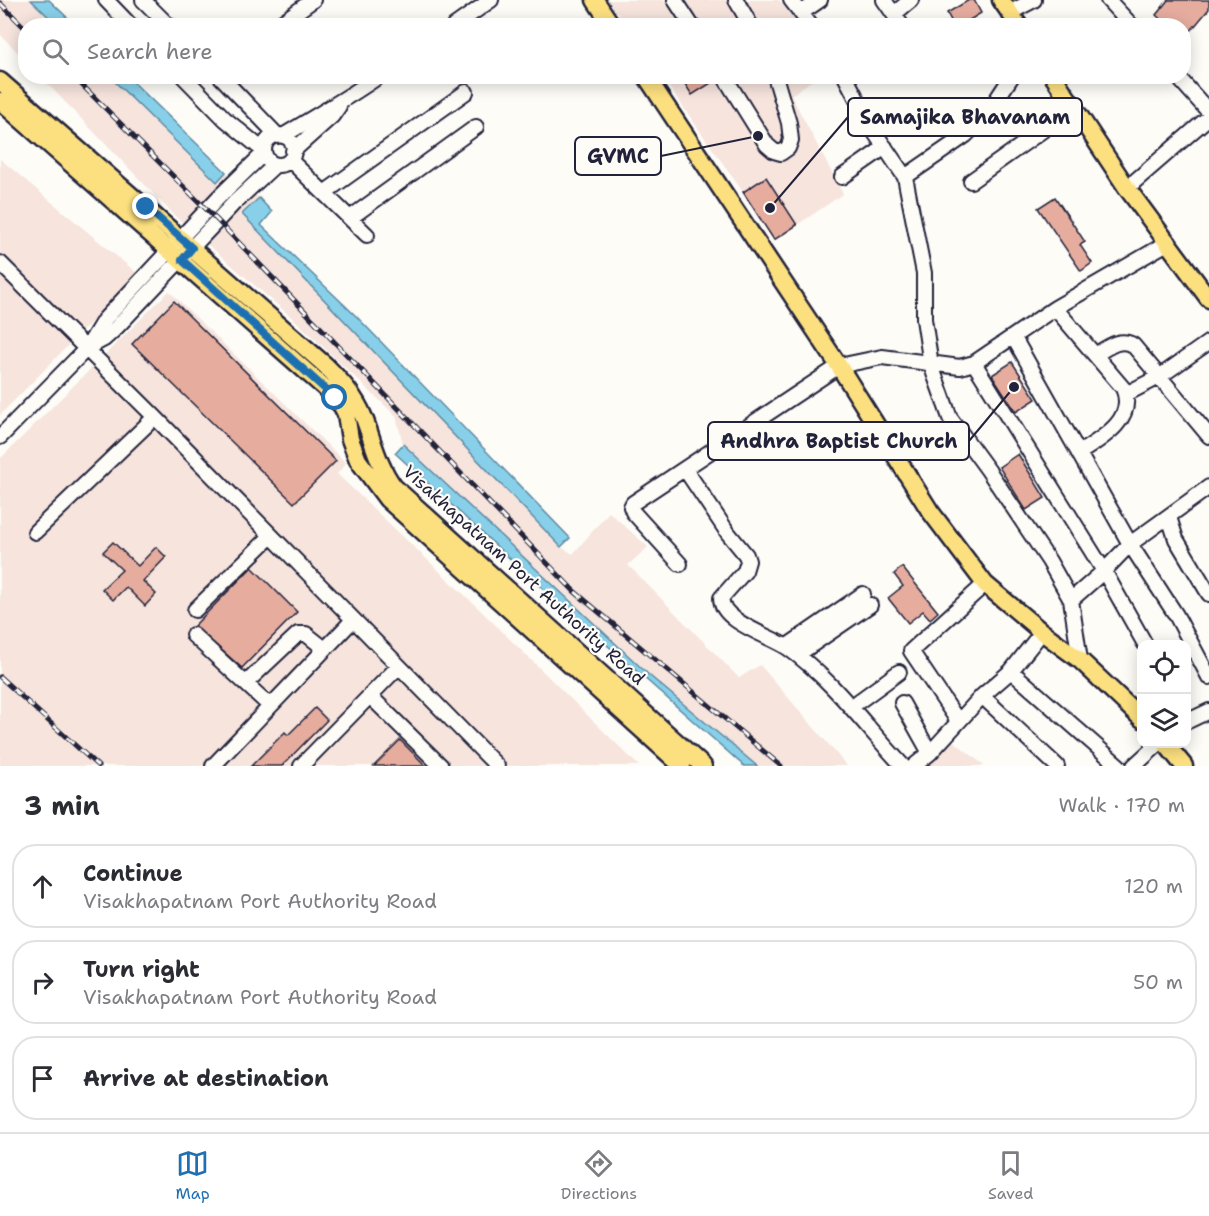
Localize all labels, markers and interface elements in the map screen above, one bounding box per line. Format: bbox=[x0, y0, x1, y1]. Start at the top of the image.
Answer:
search box bbox=[18, 18, 1191, 84]
icon: search bbox=[39, 35, 72, 68]
text: Search here bbox=[87, 37, 213, 66]
callout: Samajika Bhavanam bbox=[848, 98, 1082, 136]
text: Samajika Bhavanam bbox=[860, 104, 1070, 130]
callout: GVMC bbox=[575, 137, 661, 175]
text: GVMC bbox=[587, 143, 649, 169]
route end bbox=[132, 193, 158, 219]
route start bbox=[321, 384, 347, 410]
callout: Andhra Baptist Church bbox=[708, 422, 969, 460]
text: Andhra Baptist Church bbox=[720, 428, 958, 454]
street label: Visakhapatnam Port Authority Road bbox=[398, 460, 650, 690]
map controls bbox=[1137, 640, 1191, 748]
button: locate bbox=[1137, 640, 1191, 694]
button: layers bbox=[1137, 694, 1191, 748]
text: 3 min bbox=[24, 788, 100, 823]
text: Walk · 170 m bbox=[1059, 792, 1185, 818]
text: Continue bbox=[83, 859, 183, 888]
icon: ahead bbox=[26, 870, 59, 903]
text: 120 m bbox=[1124, 873, 1183, 899]
text: Visakhapatnam Port Authority Road bbox=[83, 888, 437, 914]
text: Turn right bbox=[83, 955, 200, 984]
icon: right bbox=[26, 966, 59, 999]
text: 50 m bbox=[1133, 969, 1183, 995]
text: Visakhapatnam Port Authority Road bbox=[83, 984, 437, 1010]
icon: arrive bbox=[26, 1062, 59, 1095]
text: Arrive at destination bbox=[83, 1064, 329, 1093]
tab: Map bbox=[176, 1147, 210, 1204]
tab: Directions bbox=[561, 1147, 637, 1204]
tab: Saved bbox=[988, 1147, 1034, 1204]

